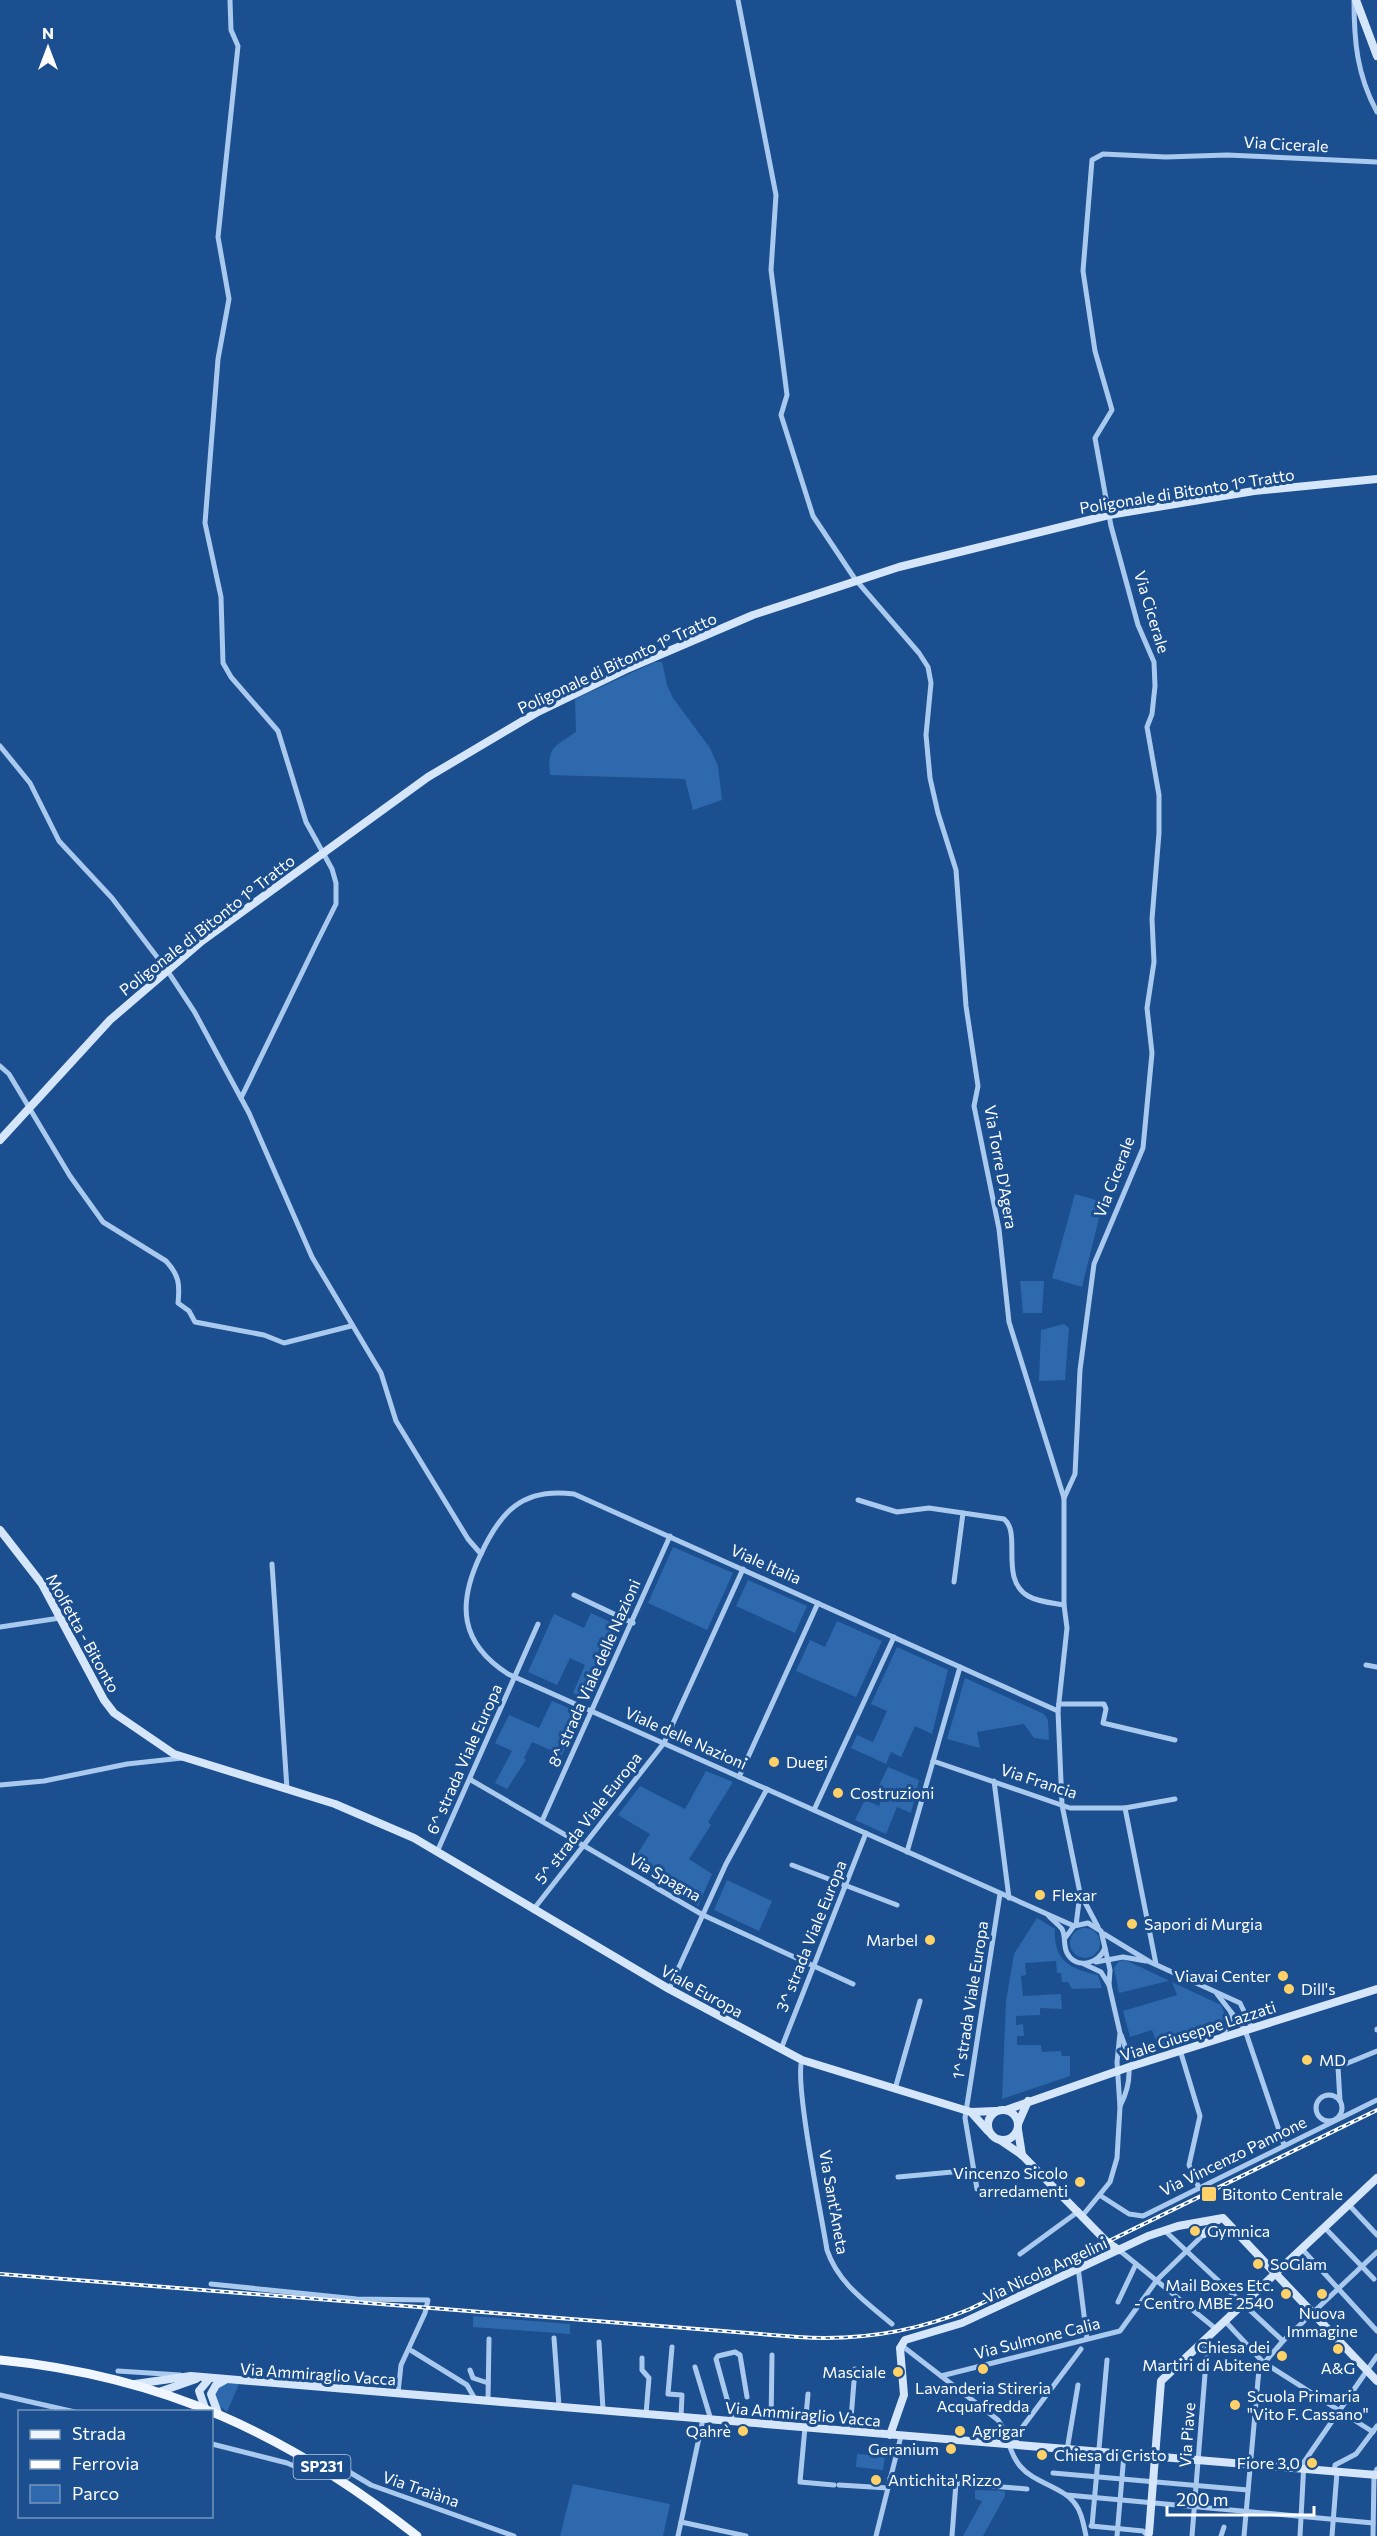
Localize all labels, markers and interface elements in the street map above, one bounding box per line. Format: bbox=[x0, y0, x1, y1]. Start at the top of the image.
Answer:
north arrow bbox=[18, 18, 78, 78]
text: N bbox=[42, 23, 54, 42]
street label: Via Cicerale bbox=[1243, 132, 1329, 155]
street label: Poligonale di Bitonto 1° Tratto bbox=[1078, 464, 1296, 517]
street label: Via Cicerale bbox=[1131, 568, 1174, 655]
street label: Poligonale di Bitonto 1° Tratto bbox=[514, 608, 719, 717]
street label: Poligonale di Bitonto 1° Tratto bbox=[115, 850, 298, 999]
street label: Via Torre D'Agera bbox=[981, 1103, 1022, 1230]
street label: Via Cicerale bbox=[1089, 1134, 1138, 1220]
street label: Viale Italia bbox=[728, 1540, 804, 1587]
street label: Molfetta - Bitonto bbox=[43, 1570, 124, 1696]
street label: 8^ strada Viale delle Nazioni bbox=[544, 1576, 644, 1770]
street label: 6^ strada Viale Europa bbox=[422, 1681, 505, 1837]
street label: Viale delle Nazioni bbox=[622, 1702, 750, 1773]
street label: 5^ strada Viale Europa bbox=[530, 1748, 645, 1887]
place label: Duegi bbox=[786, 1752, 828, 1771]
marker: Duegi bbox=[767, 1755, 781, 1769]
street label: Via Francia bbox=[998, 1759, 1080, 1802]
place label: Costruzioni bbox=[850, 1783, 934, 1802]
marker: Costruzioni bbox=[831, 1786, 845, 1800]
street label: Via Spagna bbox=[626, 1848, 705, 1905]
street label: 3^ strada Viale Europa bbox=[771, 1857, 850, 2014]
place label: Flexar bbox=[1052, 1885, 1098, 1904]
marker: Flexar bbox=[1033, 1888, 1047, 1902]
place label: Sapori di Murgia bbox=[1144, 1914, 1263, 1933]
marker: Sapori di Murgia bbox=[1125, 1917, 1139, 1931]
street label: 1^ strada Viale Europa bbox=[948, 1920, 991, 2080]
place label: Marbel bbox=[866, 1930, 918, 1949]
marker: Marbel bbox=[923, 1933, 937, 1947]
street label: Viale Europa bbox=[658, 1960, 747, 2021]
place label: Viavai Center bbox=[1174, 1966, 1272, 1985]
marker: Viavai Center bbox=[1276, 1969, 1290, 1983]
place label: Dill's bbox=[1301, 1979, 1336, 1998]
marker: Dill's bbox=[1282, 1982, 1296, 1996]
street label: Viale Giuseppe Lazzati bbox=[1118, 1996, 1278, 2065]
place label: MD bbox=[1319, 2050, 1346, 2069]
marker: MD bbox=[1300, 2053, 1314, 2067]
street label: Via Vincenzo Pannone bbox=[1156, 2112, 1309, 2199]
street label: Via Sant'Aneta bbox=[816, 2148, 853, 2256]
place label: Vincenzo Sicolo arredamenti bbox=[953, 2163, 1068, 2200]
marker: Vincenzo Sicolo arredamenti bbox=[1073, 2175, 1087, 2189]
place label: Bitonto Centrale bbox=[1222, 2184, 1343, 2203]
marker: Bitonto Centrale bbox=[1200, 2185, 1218, 2203]
place label: Gymnica bbox=[1207, 2221, 1270, 2240]
marker: Gymnica bbox=[1188, 2224, 1202, 2238]
street label: Via Nicola Angelini bbox=[980, 2233, 1110, 2307]
place label: SoGlam bbox=[1270, 2254, 1327, 2273]
marker: SoGlam bbox=[1251, 2257, 1265, 2271]
place label: Mail Boxes Etc. - Centro MBE 2540 bbox=[1134, 2275, 1274, 2312]
marker: Mail Boxes Etc. - Centro MBE 2540 bbox=[1279, 2287, 1293, 2301]
marker: Nuova Immagine bbox=[1315, 2287, 1329, 2301]
place label: Nuova Immagine bbox=[1286, 2303, 1358, 2340]
street label: Via Sulmone Calia bbox=[972, 2313, 1102, 2362]
place label: Chiesa dei Martiri di Abitene bbox=[1142, 2337, 1270, 2374]
marker: A&G bbox=[1331, 2342, 1345, 2356]
marker: Chiesa dei Martiri di Abitene bbox=[1275, 2349, 1289, 2363]
place label: A&G bbox=[1321, 2358, 1355, 2377]
street label: Via Ammiraglio Vacca bbox=[239, 2359, 397, 2388]
place label: Masciale bbox=[822, 2362, 886, 2381]
marker: Lavanderia Stireria Acquafredda bbox=[976, 2362, 990, 2376]
marker: Masciale bbox=[891, 2365, 905, 2379]
place label: Lavanderia Stireria Acquafredda bbox=[915, 2378, 1051, 2415]
place label: Scuola Primaria "Vito F. Cassano" bbox=[1247, 2386, 1369, 2423]
street label: Via Ammiraglio Vacca bbox=[724, 2397, 882, 2430]
marker: Scuola Primaria "Vito F. Cassano" bbox=[1228, 2398, 1242, 2412]
street label: Via Piave bbox=[1175, 2402, 1198, 2468]
legend bbox=[18, 2410, 213, 2518]
place label: Qahrè bbox=[686, 2421, 731, 2440]
place label: Agrigar bbox=[972, 2421, 1026, 2440]
text: Strada bbox=[72, 2422, 126, 2444]
marker: Qahrè bbox=[736, 2424, 750, 2438]
marker: Agrigar bbox=[953, 2424, 967, 2438]
place label: Geranium bbox=[868, 2439, 939, 2458]
marker: Geranium bbox=[944, 2442, 958, 2456]
place label: Chiesa di Cristo bbox=[1054, 2445, 1167, 2464]
marker: Chiesa di Cristo bbox=[1035, 2448, 1049, 2462]
text: Ferrovia bbox=[72, 2452, 139, 2474]
place label: Fiore 3.0 bbox=[1237, 2453, 1300, 2472]
road number: SP231 bbox=[294, 2455, 350, 2479]
marker: Fiore 3.0 bbox=[1305, 2456, 1319, 2470]
street label: Via Traiàna bbox=[380, 2467, 462, 2511]
place label: Antichita' Rizzo bbox=[888, 2470, 1002, 2489]
marker: Antichita' Rizzo bbox=[869, 2473, 883, 2487]
scale bar bbox=[1167, 2479, 1314, 2517]
text: Parco bbox=[72, 2482, 119, 2504]
text: 200 m bbox=[1176, 2488, 1229, 2510]

